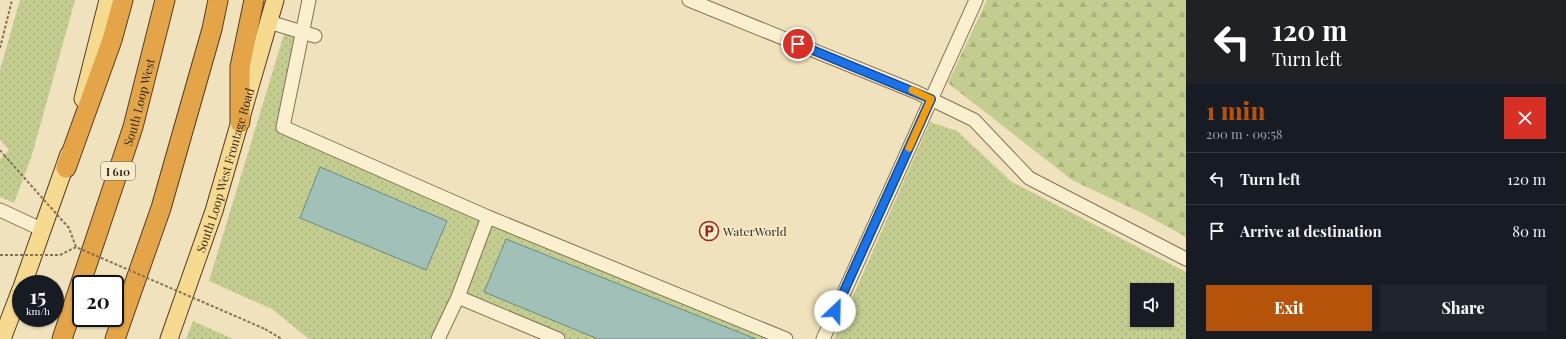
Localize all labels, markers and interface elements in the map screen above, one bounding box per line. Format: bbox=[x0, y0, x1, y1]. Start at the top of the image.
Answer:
text: 120 m bbox=[1272, 11, 1347, 48]
icon: left bbox=[1206, 16, 1258, 68]
pin bbox=[781, 27, 815, 61]
icon: arrive bbox=[787, 33, 809, 55]
text: Turn left bbox=[1272, 47, 1342, 71]
street label: South Loop West bbox=[119, 56, 158, 148]
street label: South Loop West Frontage Road bbox=[192, 86, 257, 255]
text: 1 min bbox=[1206, 94, 1265, 126]
button: close bbox=[1504, 97, 1546, 139]
text: 200 m · 09:58 bbox=[1206, 125, 1283, 142]
road number: I 610 bbox=[101, 162, 135, 180]
icon: left bbox=[1206, 168, 1228, 190]
text: Turn left bbox=[1240, 169, 1301, 189]
text: 120 m bbox=[1507, 169, 1546, 189]
parking icon: WaterWorld bbox=[698, 220, 720, 242]
icon: arrive bbox=[1206, 220, 1228, 242]
text: Arrive at destination bbox=[1240, 221, 1382, 241]
text: 80 m bbox=[1512, 221, 1546, 241]
place label: WaterWorld bbox=[722, 223, 787, 239]
speed limit sign: 20 bbox=[72, 275, 124, 327]
text: 15 bbox=[30, 282, 46, 309]
map controls bbox=[1130, 283, 1174, 327]
button: sound bbox=[1130, 283, 1174, 327]
button: Exit bbox=[1206, 285, 1372, 331]
button: Share bbox=[1380, 285, 1546, 331]
position arrow bbox=[814, 290, 856, 332]
text: km/h bbox=[26, 304, 50, 318]

